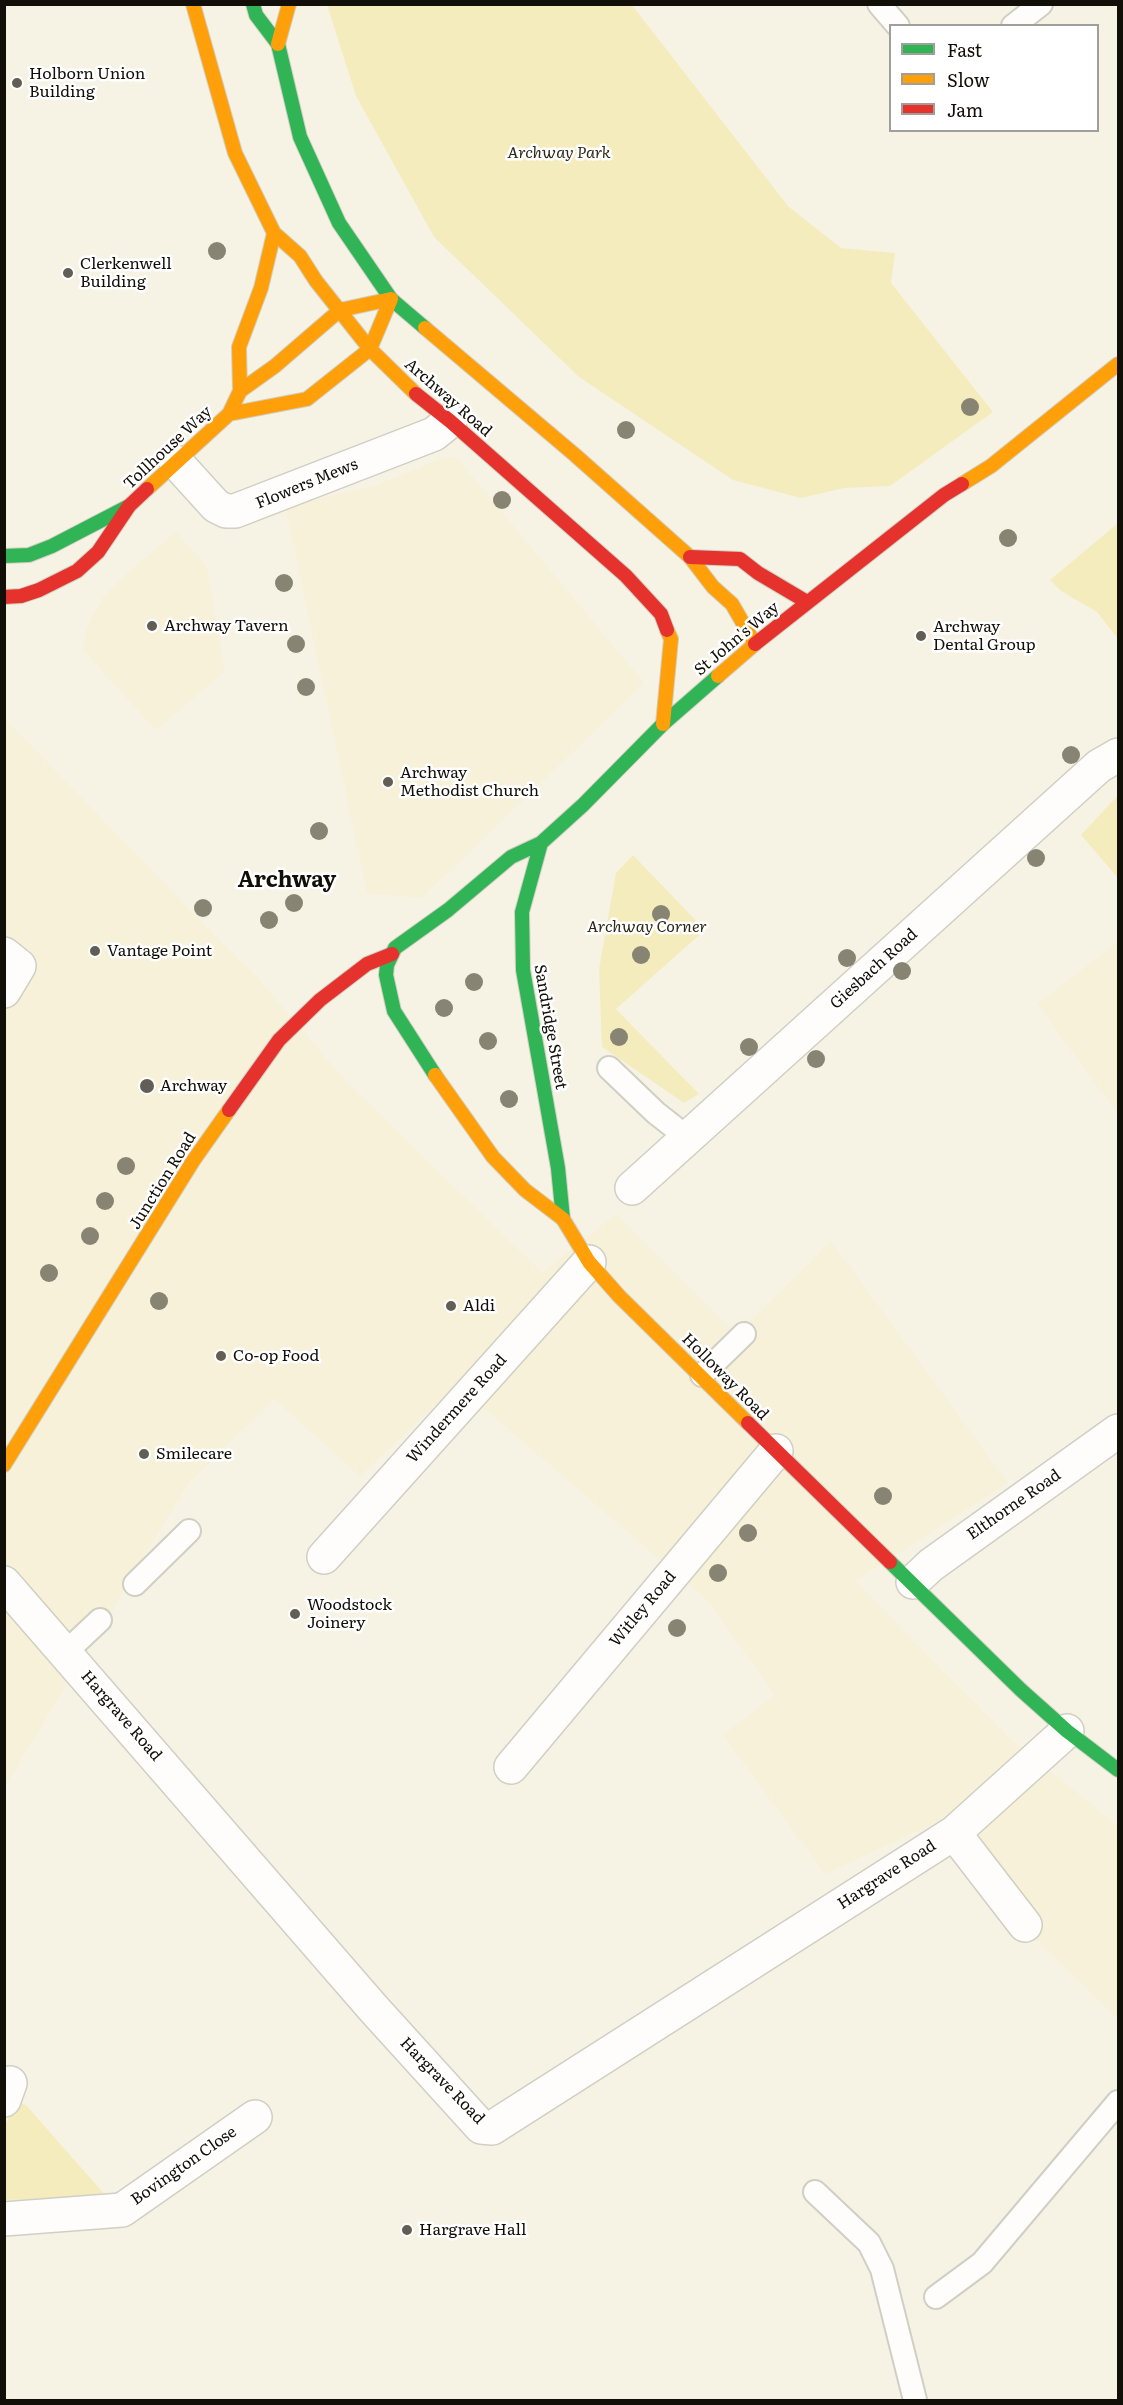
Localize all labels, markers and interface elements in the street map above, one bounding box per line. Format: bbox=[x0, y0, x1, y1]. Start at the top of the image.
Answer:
legend bbox=[889, 24, 1099, 132]
text: Fast bbox=[947, 36, 982, 63]
place label: Holborn Union Building bbox=[29, 64, 145, 102]
text: Slow bbox=[947, 66, 989, 93]
marker: Holborn Union Building bbox=[10, 76, 24, 90]
text: Jam bbox=[947, 96, 983, 123]
park label: Archway Park bbox=[507, 143, 611, 163]
place label: Clerkenwell Building bbox=[80, 254, 172, 292]
marker: Clerkenwell Building bbox=[61, 266, 75, 280]
street label: Archway Road bbox=[400, 355, 496, 441]
street label: Tollhouse Way bbox=[120, 402, 216, 494]
street label: Flowers Mews bbox=[253, 455, 361, 513]
street label: St John's Way bbox=[691, 598, 783, 680]
place label: Archway Tavern bbox=[164, 616, 289, 636]
place label: Archway Dental Group bbox=[933, 617, 1036, 655]
marker: Archway Tavern bbox=[145, 619, 159, 633]
marker: Archway Dental Group bbox=[914, 629, 928, 643]
place label: Archway Methodist Church bbox=[400, 763, 539, 801]
marker: Archway Methodist Church bbox=[381, 775, 395, 789]
district label: Archway bbox=[238, 868, 336, 894]
park label: Archway Corner bbox=[587, 917, 707, 937]
street label: Giesbach Road bbox=[826, 925, 922, 1013]
place label: Vantage Point bbox=[107, 941, 212, 961]
marker: Vantage Point bbox=[88, 944, 102, 958]
street label: Sandridge Street bbox=[530, 963, 570, 1091]
place label: Archway bbox=[160, 1076, 227, 1096]
marker: Archway bbox=[138, 1077, 156, 1095]
street label: Junction Road bbox=[126, 1129, 200, 1233]
place label: Aldi bbox=[463, 1296, 495, 1316]
marker: Aldi bbox=[444, 1299, 458, 1313]
street label: Holloway Road bbox=[678, 1330, 772, 1424]
place label: Co-op Food bbox=[233, 1346, 319, 1366]
marker: Co-op Food bbox=[214, 1349, 228, 1363]
street label: Windermere Road bbox=[403, 1351, 511, 1467]
place label: Smilecare bbox=[156, 1444, 232, 1464]
marker: Smilecare bbox=[137, 1447, 151, 1461]
street label: Elthorne Road bbox=[963, 1466, 1065, 1544]
street label: Witley Road bbox=[606, 1567, 680, 1651]
place label: Woodstock Joinery bbox=[307, 1595, 392, 1633]
marker: Woodstock Joinery bbox=[288, 1607, 302, 1621]
street label: Hargrave Road bbox=[77, 1667, 165, 1765]
street label: Hargrave Road bbox=[834, 1836, 940, 1914]
street label: Hargrave Road bbox=[396, 2034, 488, 2128]
street label: Bovington Close bbox=[128, 2122, 240, 2210]
place label: Hargrave Hall bbox=[419, 2220, 526, 2240]
marker: Hargrave Hall bbox=[400, 2223, 414, 2237]

